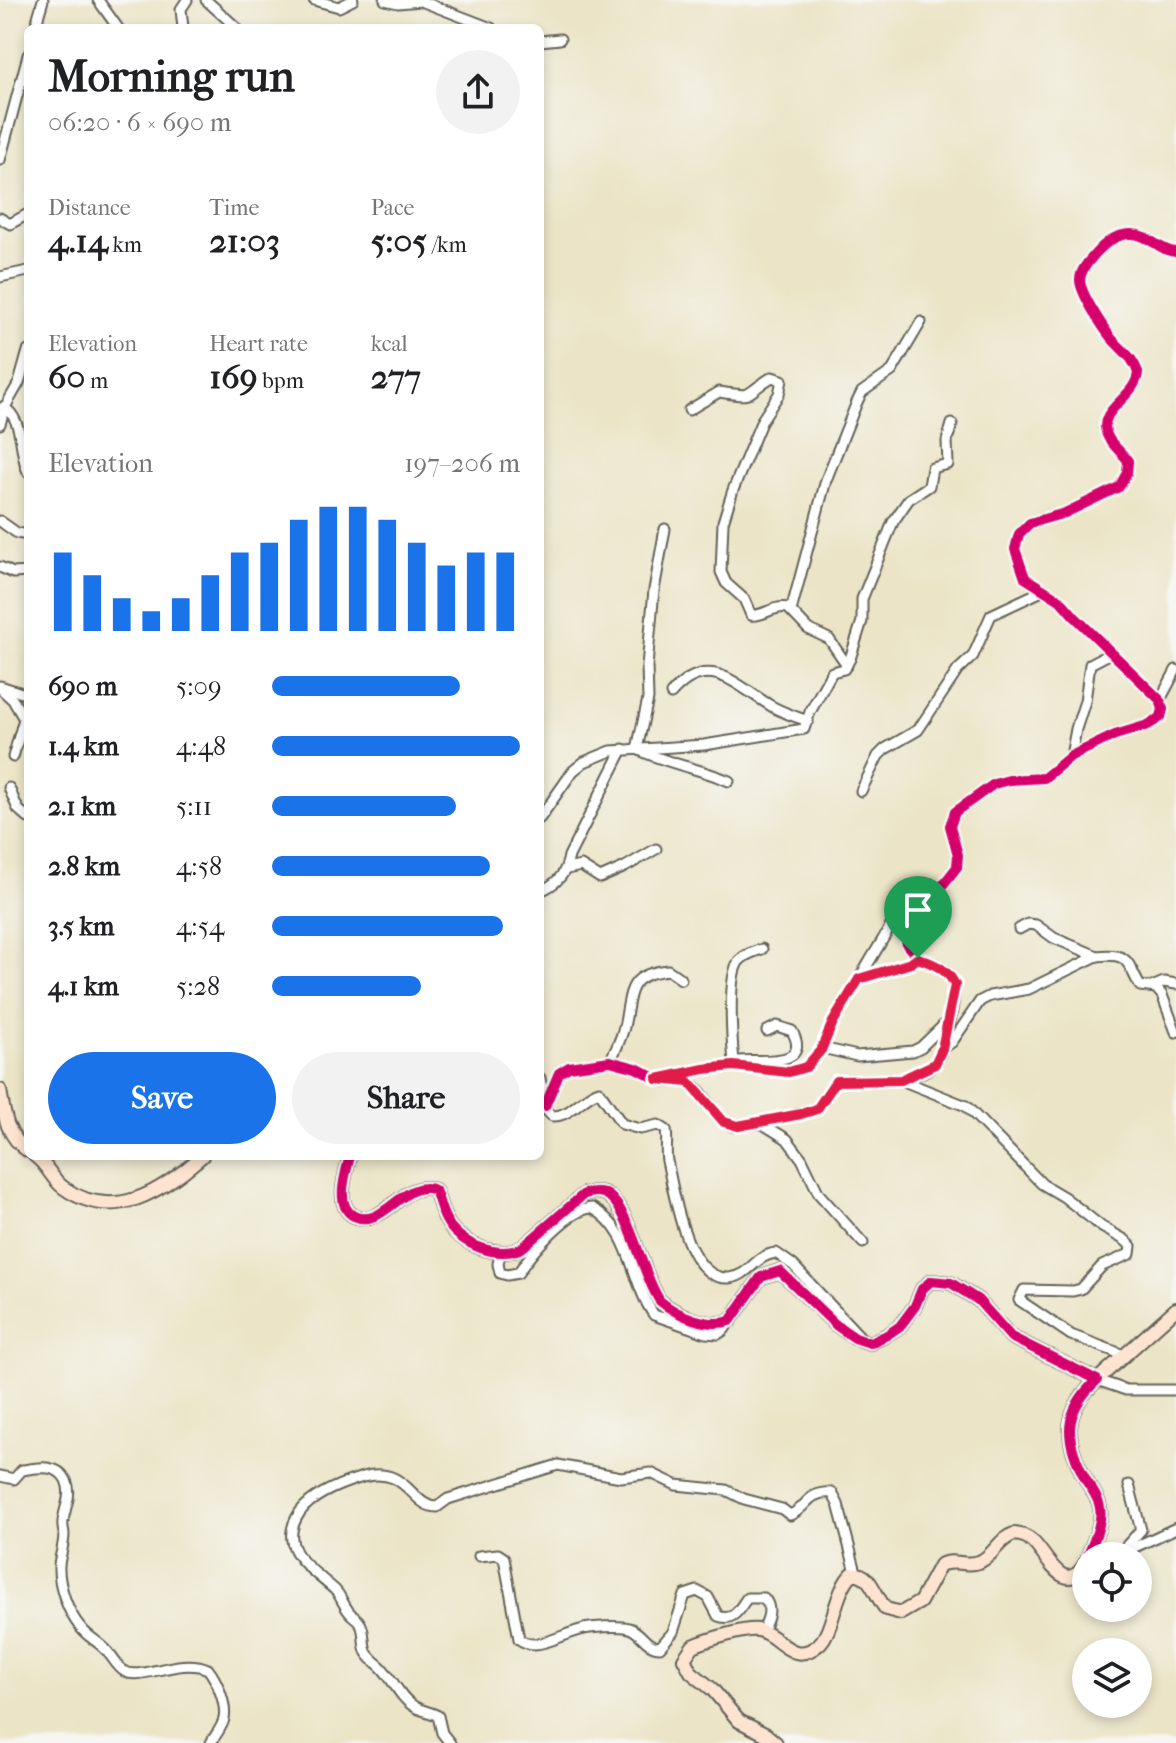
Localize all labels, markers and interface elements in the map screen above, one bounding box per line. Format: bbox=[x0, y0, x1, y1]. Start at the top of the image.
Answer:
button: share bbox=[436, 50, 520, 134]
text: Morning run bbox=[48, 51, 295, 102]
text: 06:20 · 6 × 690 m bbox=[48, 107, 231, 138]
text: Distance bbox=[48, 195, 131, 221]
text: Time bbox=[209, 195, 259, 221]
text: Pace bbox=[371, 195, 414, 221]
text: 4.14 bbox=[48, 221, 108, 261]
text: 21:03 bbox=[209, 221, 280, 261]
text: 5:05 bbox=[371, 221, 427, 261]
text: km bbox=[108, 232, 142, 258]
text: /km bbox=[427, 232, 467, 258]
text: Elevation bbox=[48, 331, 137, 357]
text: Heart rate bbox=[209, 331, 308, 357]
text: kcal bbox=[371, 331, 408, 357]
text: 60 bbox=[48, 357, 85, 397]
text: 169 bbox=[209, 357, 258, 397]
text: 277 bbox=[371, 357, 421, 397]
text: m bbox=[85, 368, 108, 394]
text: bpm bbox=[258, 368, 304, 394]
text: Elevation bbox=[48, 448, 153, 479]
text: 197–206 m bbox=[404, 448, 520, 479]
text: 690 m bbox=[48, 671, 117, 702]
text: 5:09 bbox=[176, 671, 222, 702]
text: 1.4 km bbox=[48, 731, 119, 762]
text: 4:48 bbox=[176, 731, 226, 762]
text: 2.1 km bbox=[48, 791, 116, 822]
text: 5:11 bbox=[176, 791, 212, 822]
text: 2.8 km bbox=[48, 851, 120, 882]
text: 4:58 bbox=[176, 851, 222, 882]
pin bbox=[884, 876, 952, 958]
icon: arrive bbox=[896, 888, 940, 932]
text: 3.5 km bbox=[48, 911, 114, 942]
text: 4:54 bbox=[176, 911, 224, 942]
text: 4.1 km bbox=[48, 971, 119, 1002]
text: 5:28 bbox=[176, 971, 220, 1002]
button: Save bbox=[48, 1052, 276, 1144]
button: Share bbox=[292, 1052, 520, 1144]
map controls bbox=[1072, 1542, 1152, 1718]
button: locate bbox=[1072, 1542, 1152, 1622]
button: layers bbox=[1072, 1638, 1152, 1718]

